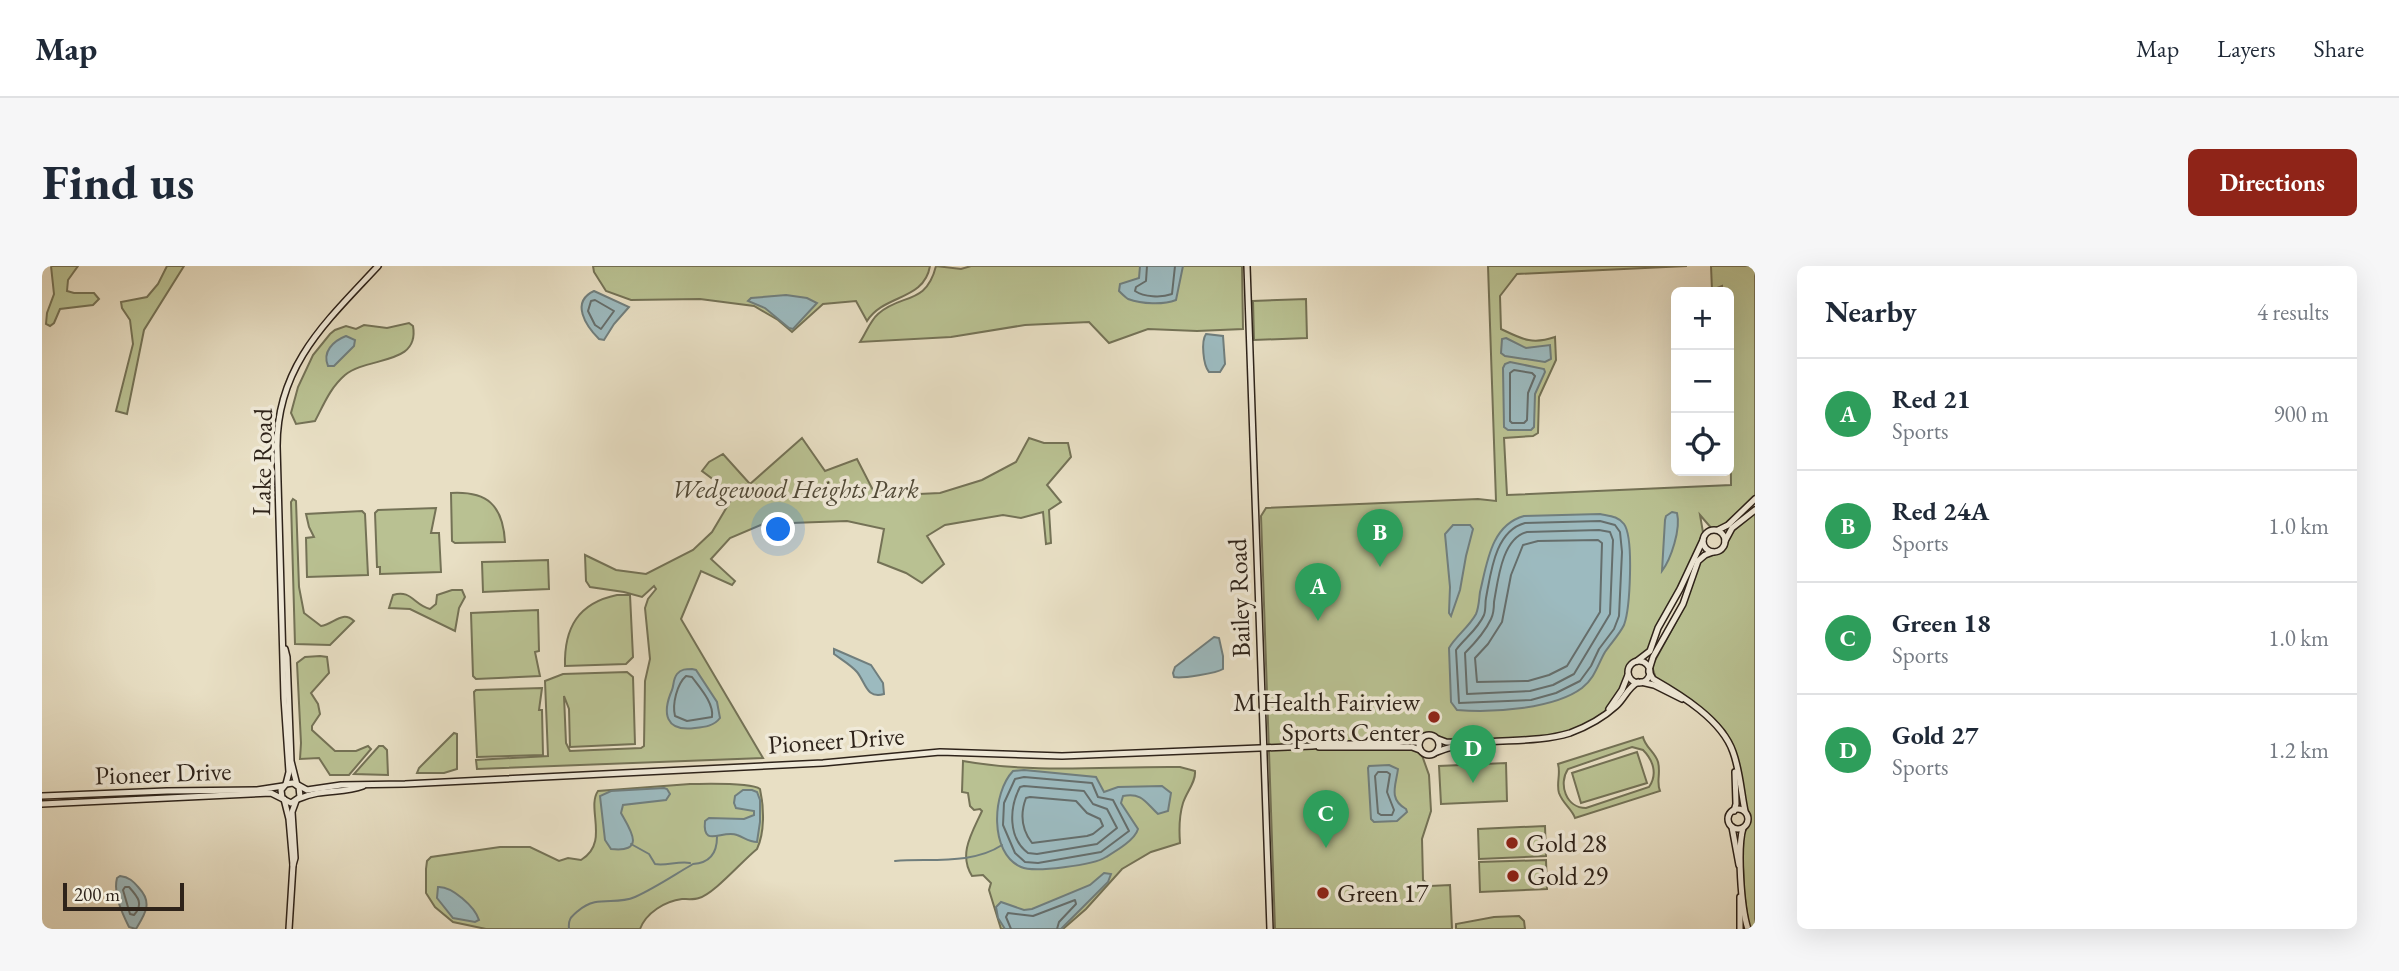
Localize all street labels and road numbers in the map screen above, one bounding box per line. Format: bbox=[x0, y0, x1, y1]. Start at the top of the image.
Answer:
street label: Lake Road bbox=[244, 407, 280, 516]
street label: Bailey Road bbox=[1220, 537, 1258, 658]
street label: Pioneer Drive bbox=[767, 718, 905, 762]
street label: Pioneer Drive bbox=[94, 754, 232, 792]

